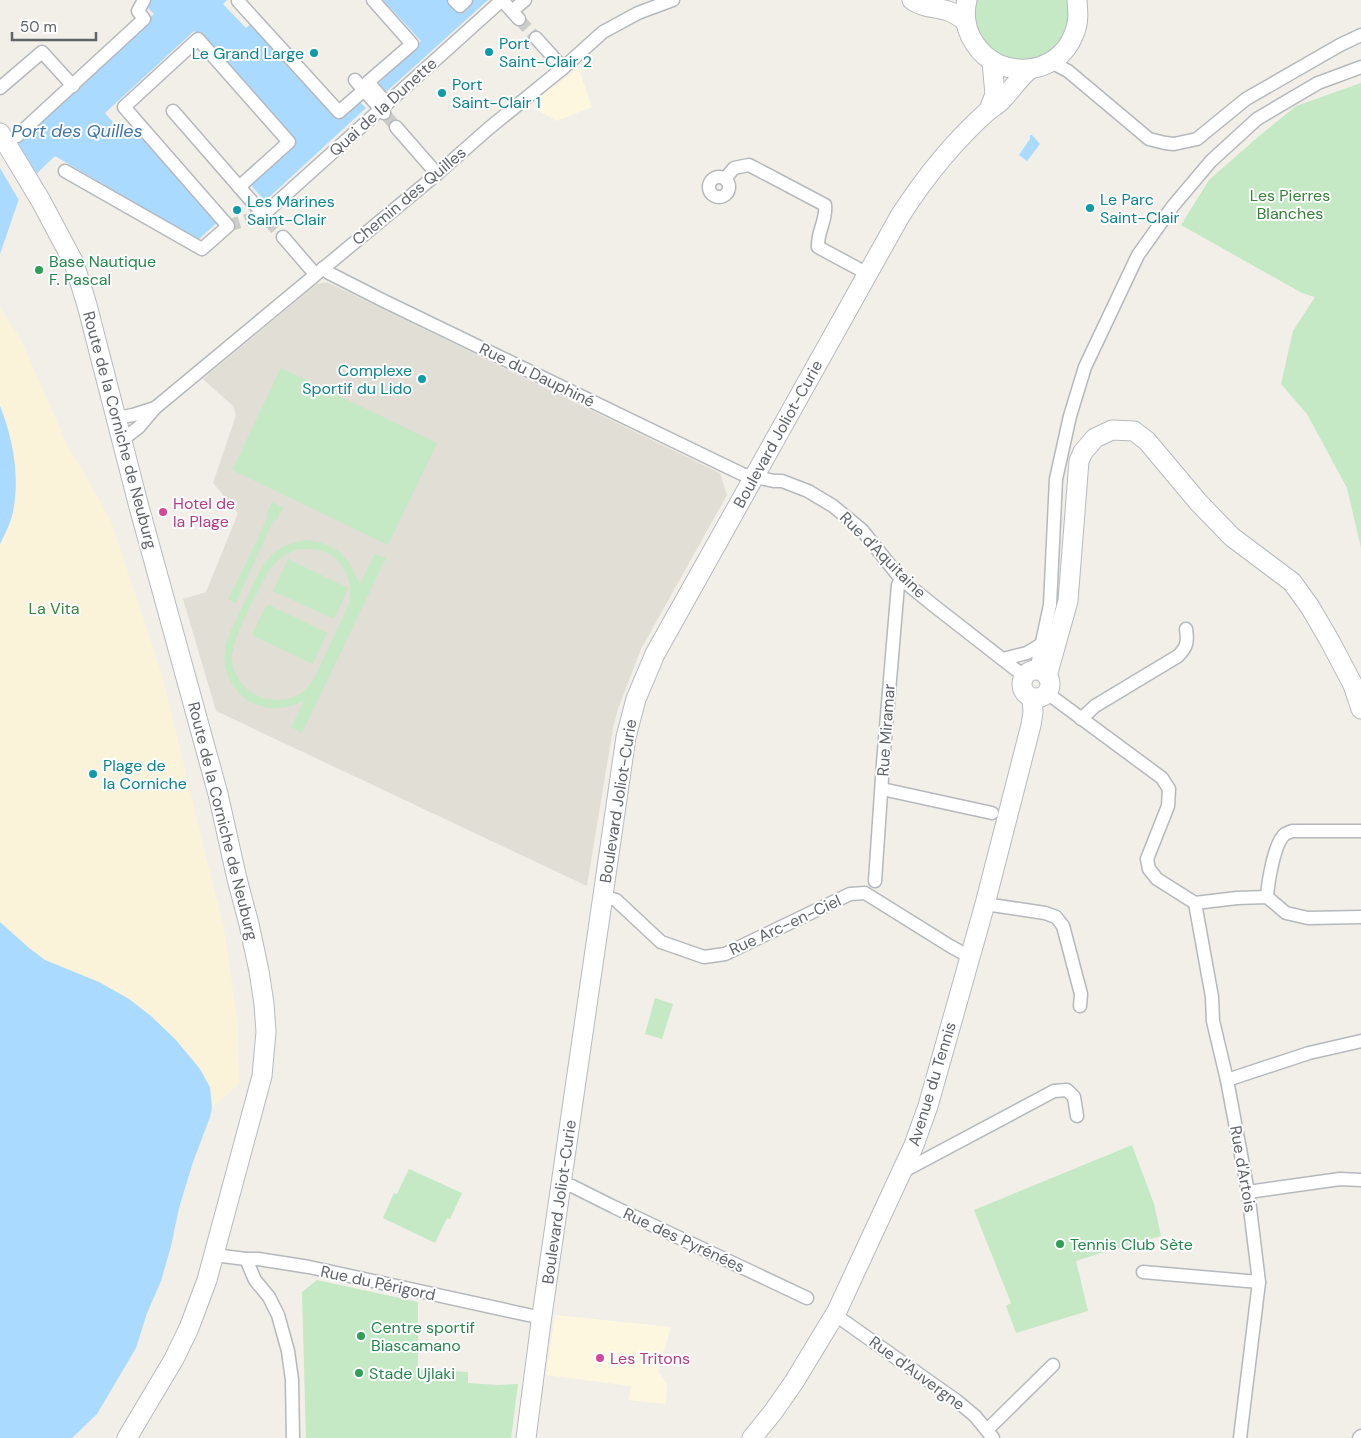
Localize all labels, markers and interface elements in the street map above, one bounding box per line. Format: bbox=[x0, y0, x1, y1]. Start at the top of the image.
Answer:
scale bar bbox=[12, 10, 96, 42]
text: 50 m bbox=[20, 17, 57, 37]
place label: Port Saint-Clair 2 bbox=[499, 33, 592, 72]
place label: Le Grand Large bbox=[192, 43, 304, 64]
marker: Port Saint-Clair 2 bbox=[483, 46, 495, 58]
marker: Le Grand Large bbox=[308, 47, 320, 59]
street label: Quai de la Dunette bbox=[325, 53, 441, 161]
place label: Port Saint-Clair 1 bbox=[452, 74, 541, 113]
marker: Port Saint-Clair 1 bbox=[436, 87, 448, 99]
water label: Port des Quilles bbox=[11, 119, 143, 143]
street label: Chemin des Quilles bbox=[348, 142, 470, 250]
park label: Les Pierres Blanches bbox=[1250, 185, 1330, 224]
place label: Le Parc Saint-Clair bbox=[1100, 189, 1180, 228]
place label: Les Marines Saint-Clair bbox=[247, 191, 335, 230]
marker: Le Parc Saint-Clair bbox=[1084, 202, 1096, 214]
marker: Les Marines Saint-Clair bbox=[231, 204, 243, 216]
place label: Base Nautique F. Pascal bbox=[49, 251, 156, 290]
marker: Base Nautique F. Pascal bbox=[33, 264, 45, 276]
street label: Route de la Corniche de Neuburg bbox=[78, 309, 162, 551]
street label: Rue du Dauphiné bbox=[476, 338, 598, 412]
street label: Boulevard Joliot-Curie bbox=[729, 356, 827, 512]
place label: Complexe Sportif du Lido bbox=[302, 360, 412, 399]
marker: Complexe Sportif du Lido bbox=[416, 373, 428, 385]
place label: Hotel de la Plage bbox=[173, 493, 235, 532]
marker: Hotel de la Plage bbox=[157, 506, 169, 518]
street label: Rue d'Aquitaine bbox=[835, 507, 931, 603]
park label: La Vita bbox=[29, 598, 79, 619]
street label: Rue Miramar bbox=[872, 683, 900, 777]
street label: Route de la Corniche de Neuburg bbox=[183, 700, 263, 943]
street label: Boulevard Joliot-Curie bbox=[595, 717, 641, 885]
place label: Plage de la Corniche bbox=[103, 755, 187, 794]
marker: Plage de la Corniche bbox=[87, 768, 99, 780]
street label: Rue Arc-en-Ciel bbox=[726, 890, 844, 960]
street label: Avenue du Tennis bbox=[903, 1019, 961, 1149]
street label: Boulevard Joliot-Curie bbox=[537, 1118, 581, 1286]
street label: Rue d'Artois bbox=[1225, 1124, 1261, 1214]
street label: Rue des Pyrénées bbox=[620, 1203, 748, 1277]
place label: Tennis Club Sète bbox=[1070, 1234, 1193, 1255]
marker: Tennis Club Sète bbox=[1054, 1238, 1066, 1250]
street label: Rue du Périgord bbox=[319, 1261, 437, 1305]
place label: Centre sportif Biascamano bbox=[371, 1317, 475, 1356]
marker: Centre sportif Biascamano bbox=[355, 1330, 367, 1342]
street label: Rue d'Auvergne bbox=[865, 1331, 969, 1415]
place label: Les Tritons bbox=[610, 1348, 690, 1369]
marker: Les Tritons bbox=[594, 1352, 606, 1364]
place label: Stade Ujlaki bbox=[369, 1363, 455, 1384]
marker: Stade Ujlaki bbox=[353, 1367, 365, 1379]

